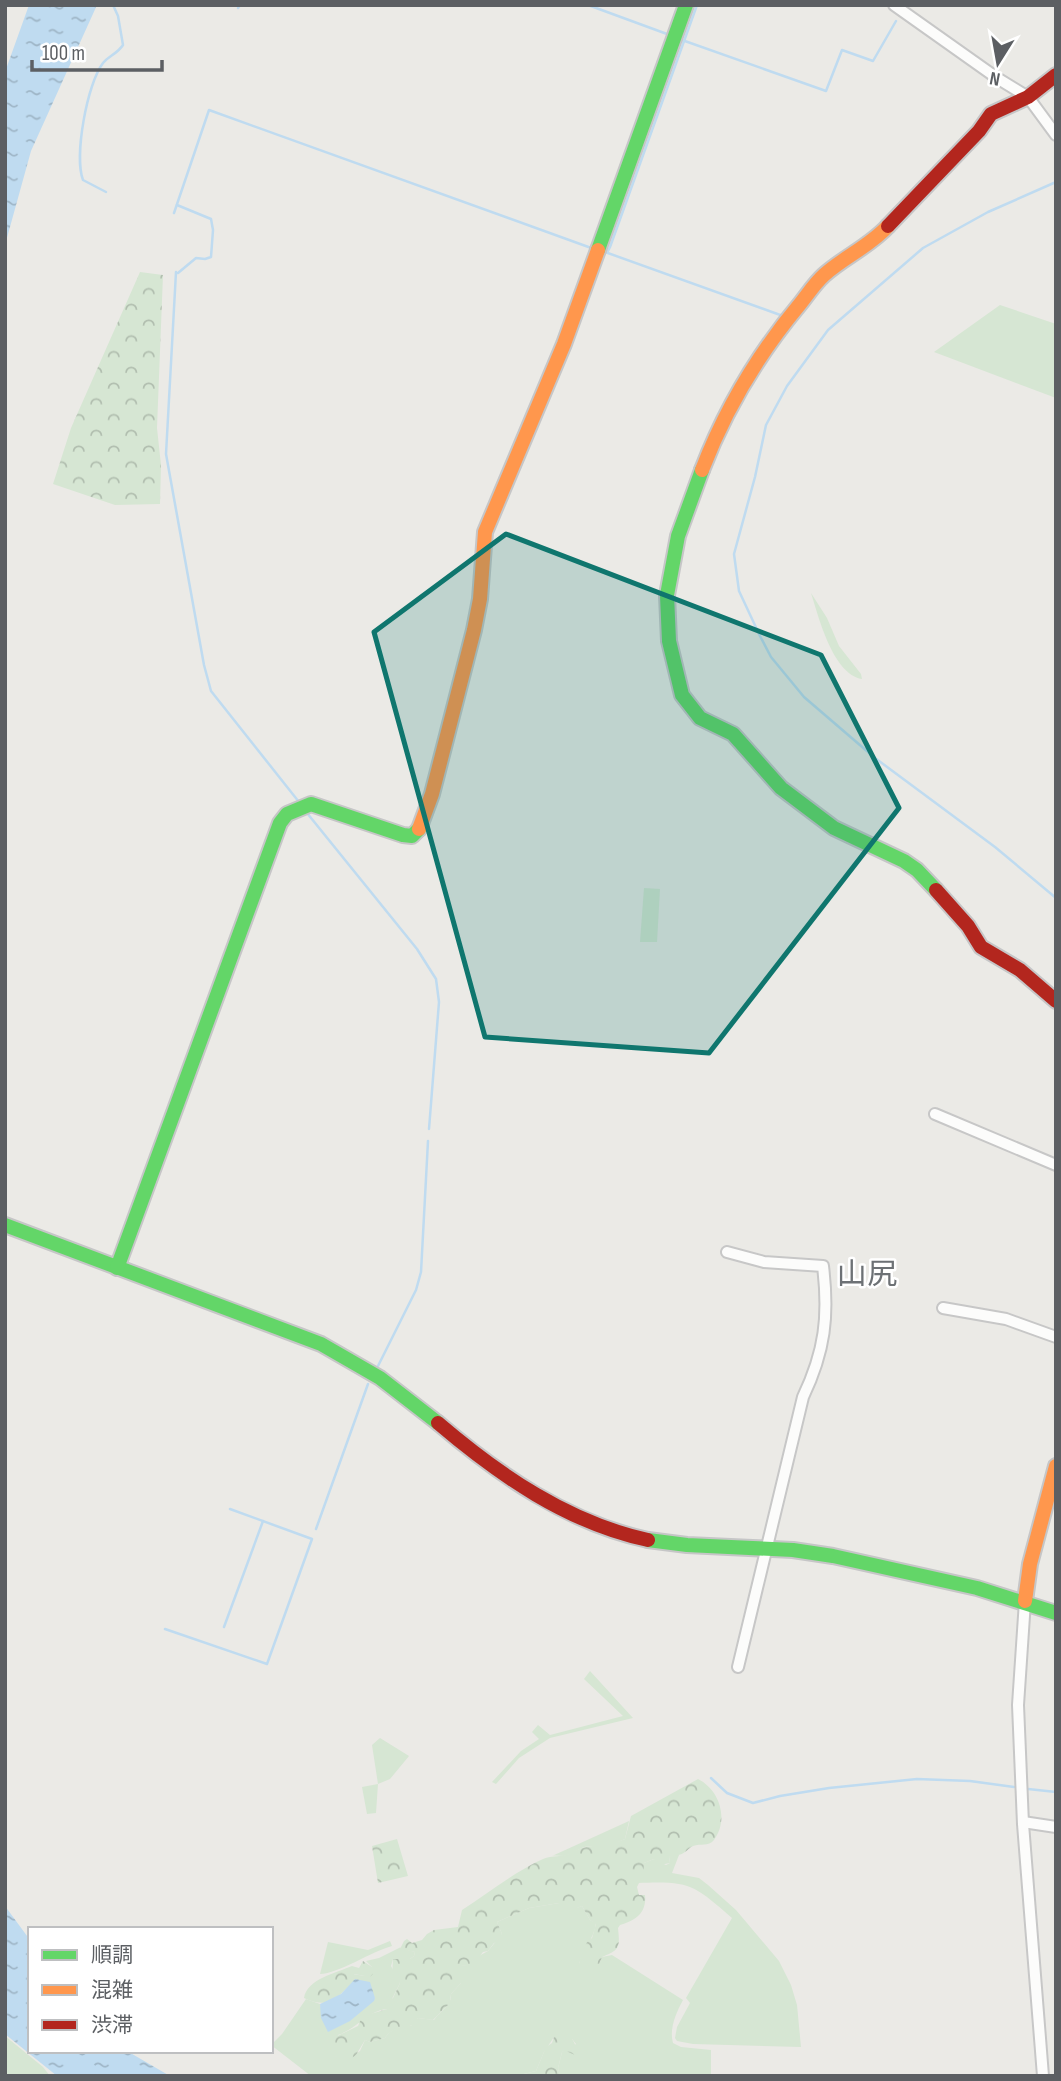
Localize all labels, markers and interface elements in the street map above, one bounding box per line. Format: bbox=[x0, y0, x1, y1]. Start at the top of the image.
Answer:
scale bar bbox=[32, 28, 161, 72]
north arrow bbox=[963, 28, 1033, 98]
text: 100 m bbox=[42, 41, 85, 66]
text: N bbox=[988, 66, 1002, 90]
district label: 山尻 bbox=[837, 1257, 897, 1293]
legend bbox=[28, 1927, 273, 2053]
text: 順調 bbox=[91, 1943, 133, 1968]
text: 混雑 bbox=[91, 1978, 133, 2003]
text: 渋滞 bbox=[91, 2013, 133, 2038]

